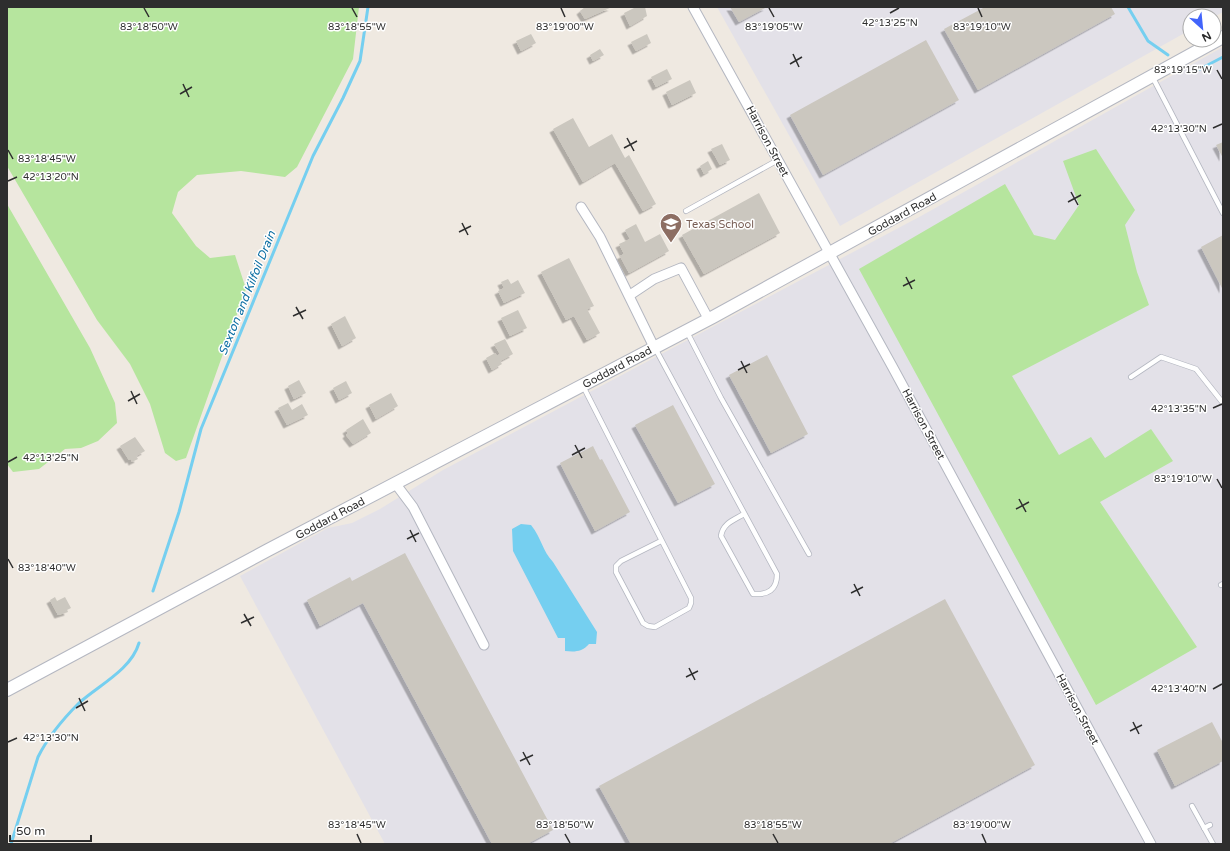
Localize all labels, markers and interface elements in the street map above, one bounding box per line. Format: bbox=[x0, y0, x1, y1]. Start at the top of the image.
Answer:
north arrow bbox=[1182, 8, 1222, 48]
text: 42°13'25"N bbox=[862, 17, 918, 29]
text: 83°18'50"W bbox=[120, 21, 178, 33]
text: 83°18'55"W bbox=[328, 21, 386, 33]
text: 83°19'00"W bbox=[536, 21, 594, 33]
text: 83°19'05"W bbox=[745, 21, 803, 33]
text: 83°19'10"W bbox=[953, 21, 1011, 33]
text: N bbox=[1199, 29, 1213, 44]
text: 83°19'15"W bbox=[1154, 64, 1212, 76]
street label: Harrison Street bbox=[743, 103, 792, 179]
text: 42°13'30"N bbox=[1151, 123, 1207, 135]
text: 83°18'45"W bbox=[18, 153, 76, 165]
text: 42°13'20"N bbox=[23, 171, 79, 183]
street label: Goddard Road bbox=[866, 190, 939, 239]
school or university icon: Texas School bbox=[658, 211, 684, 244]
place label: Texas School bbox=[686, 218, 754, 231]
water label: Sexton and Kilfoil Drain bbox=[216, 228, 279, 357]
street label: Goddard Road bbox=[580, 344, 654, 391]
street label: Harrison Street bbox=[899, 386, 948, 462]
text: 42°13'35"N bbox=[1151, 403, 1207, 415]
text: 42°13'25"N bbox=[23, 452, 79, 464]
text: 83°19'10"W bbox=[1154, 473, 1212, 485]
street label: Goddard Road bbox=[293, 495, 367, 542]
text: 83°18'40"W bbox=[18, 562, 76, 574]
street label: Harrison Street bbox=[1053, 671, 1102, 747]
text: 42°13'40"N bbox=[1151, 683, 1207, 695]
text: 42°13'30"N bbox=[23, 732, 79, 744]
scale bar bbox=[10, 817, 91, 843]
text: 83°18'45"W bbox=[328, 819, 386, 831]
text: 83°18'50"W bbox=[536, 819, 594, 831]
text: 83°18'55"W bbox=[744, 819, 802, 831]
text: 83°19'00"W bbox=[953, 819, 1011, 831]
text: 50 m bbox=[16, 824, 45, 838]

